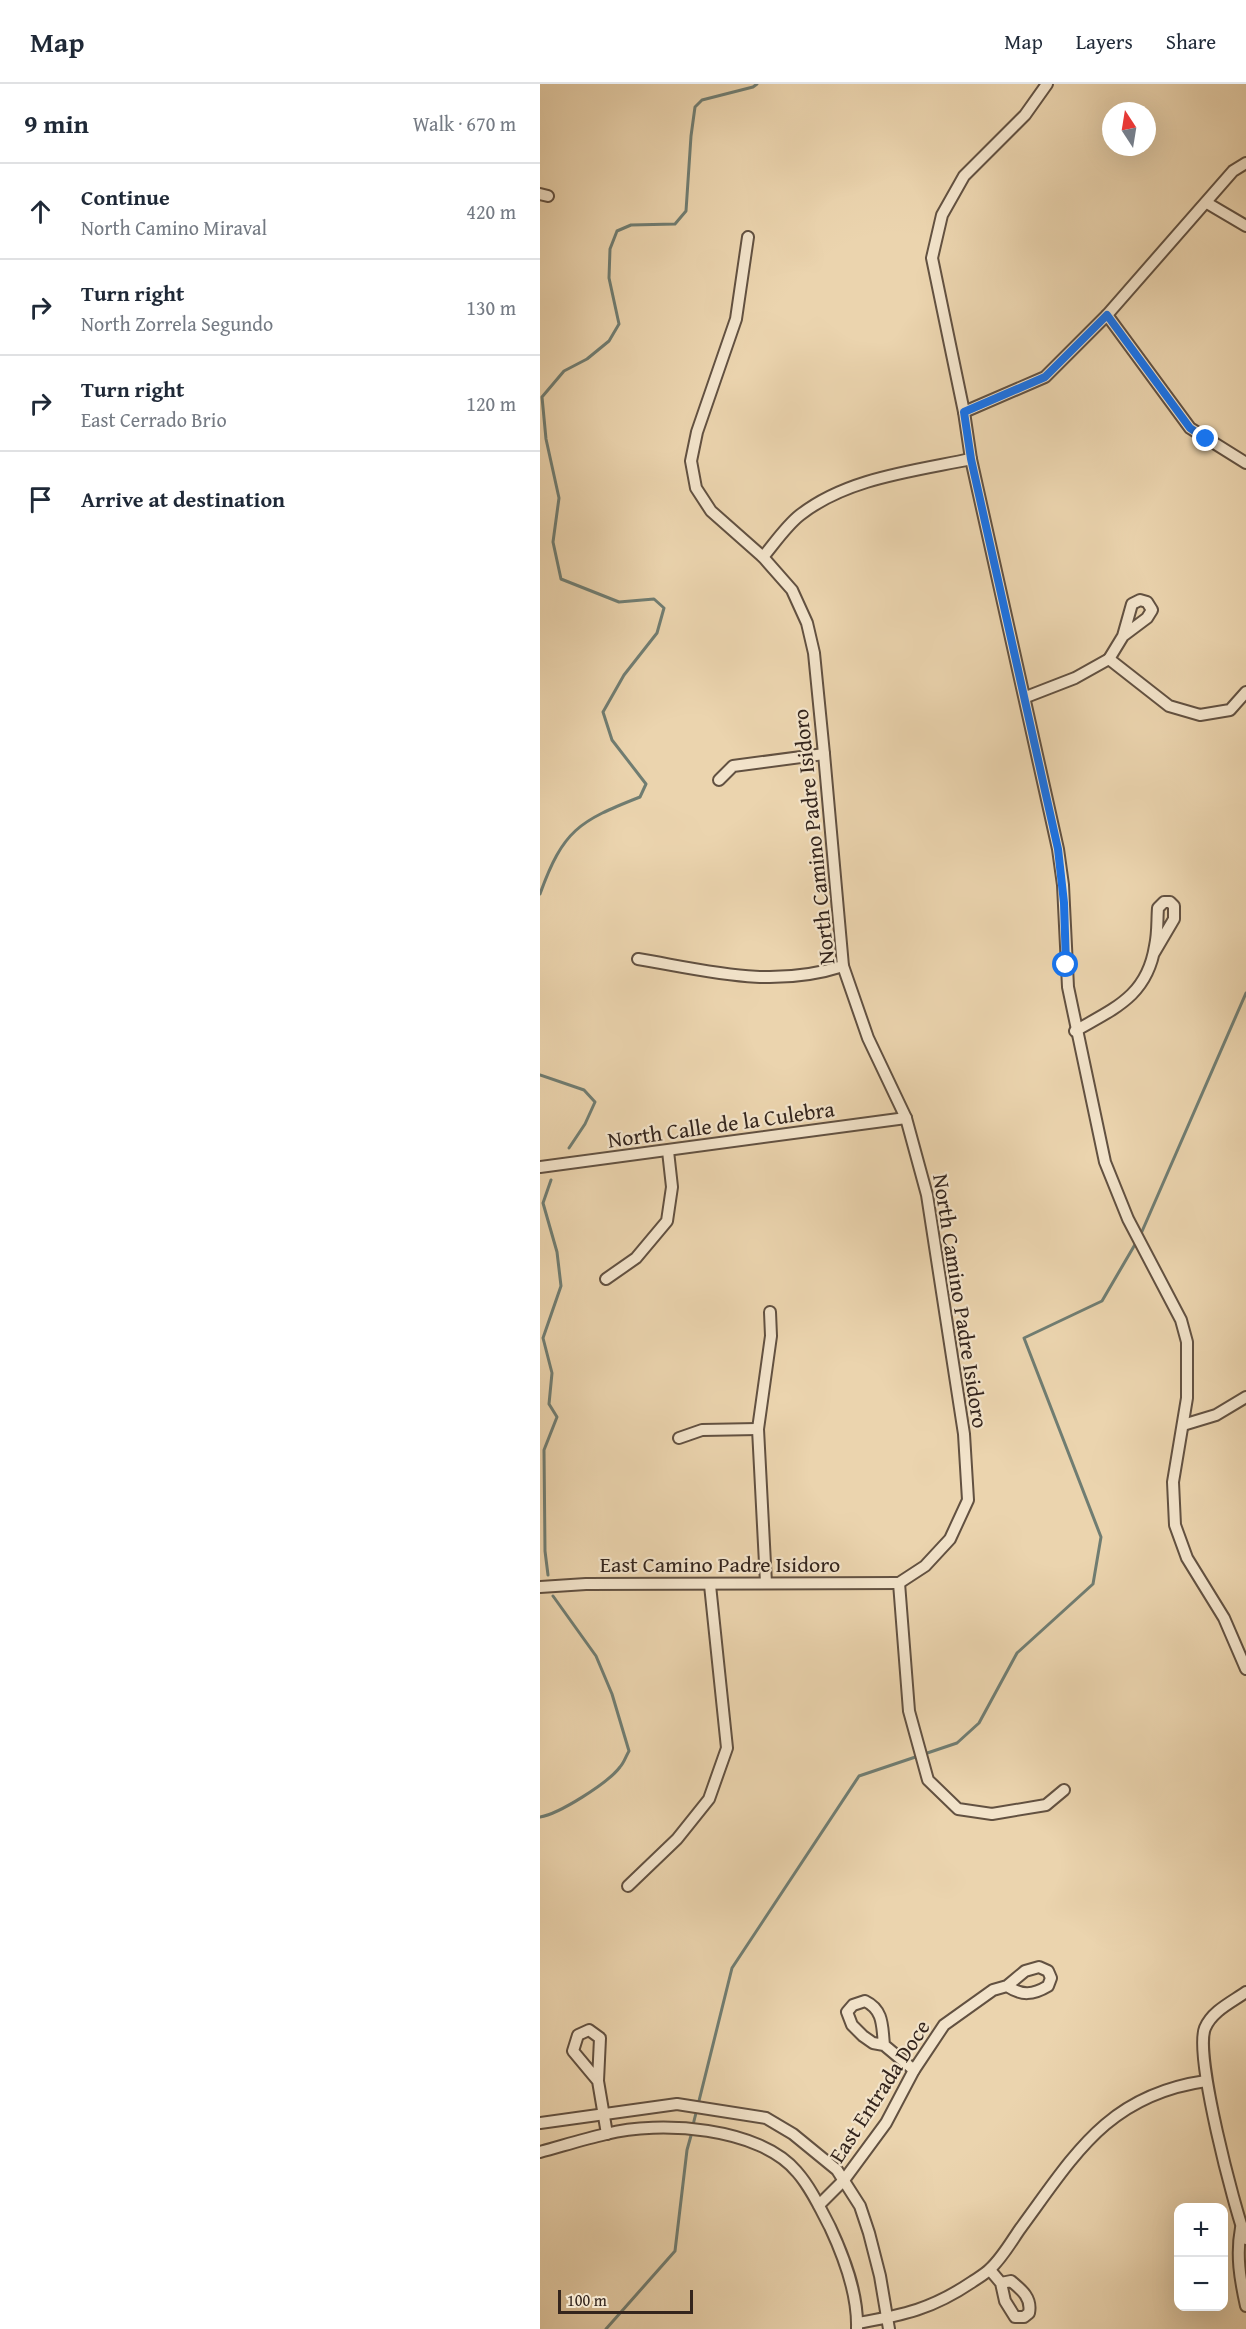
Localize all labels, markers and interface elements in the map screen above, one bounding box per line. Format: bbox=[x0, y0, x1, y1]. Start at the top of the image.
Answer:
text: Map bbox=[30, 21, 84, 62]
text: Map bbox=[1004, 26, 1043, 57]
text: Layers bbox=[1076, 26, 1133, 57]
text: Share bbox=[1166, 26, 1216, 57]
north arrow bbox=[1102, 102, 1156, 156]
text: 9 min bbox=[24, 104, 89, 143]
text: Walk · 670 m bbox=[413, 109, 516, 138]
text: Continue bbox=[81, 181, 170, 213]
icon: ahead bbox=[24, 195, 57, 228]
text: 420 m bbox=[466, 197, 516, 226]
text: North Camino Miraval bbox=[81, 213, 267, 242]
text: Turn right bbox=[81, 277, 184, 309]
icon: right bbox=[24, 291, 57, 324]
text: 130 m bbox=[466, 293, 516, 322]
text: North Zorrela Segundo bbox=[81, 309, 273, 338]
text: Turn right bbox=[81, 373, 184, 405]
icon: right bbox=[24, 387, 57, 420]
text: 120 m bbox=[466, 389, 516, 418]
text: East Cerrado Brio bbox=[81, 405, 227, 434]
route end bbox=[1192, 425, 1218, 451]
icon: arrive bbox=[24, 483, 57, 516]
text: Arrive at destination bbox=[81, 483, 285, 515]
street label: North Camino Padre Isidoro bbox=[784, 708, 842, 966]
route start bbox=[1052, 951, 1078, 977]
street label: North Calle de la Culebra bbox=[605, 1092, 837, 1156]
street label: North Camino Padre Isidoro bbox=[925, 1172, 997, 1430]
street label: East Camino Padre Isidoro bbox=[600, 1548, 840, 1580]
street label: East Entrada Doce bbox=[821, 2013, 937, 2169]
map controls bbox=[1174, 2203, 1228, 2311]
button: + bbox=[1174, 2203, 1228, 2257]
button: − bbox=[1174, 2257, 1228, 2311]
scale bar bbox=[558, 2287, 693, 2314]
text: 100 m bbox=[567, 2288, 607, 2312]

